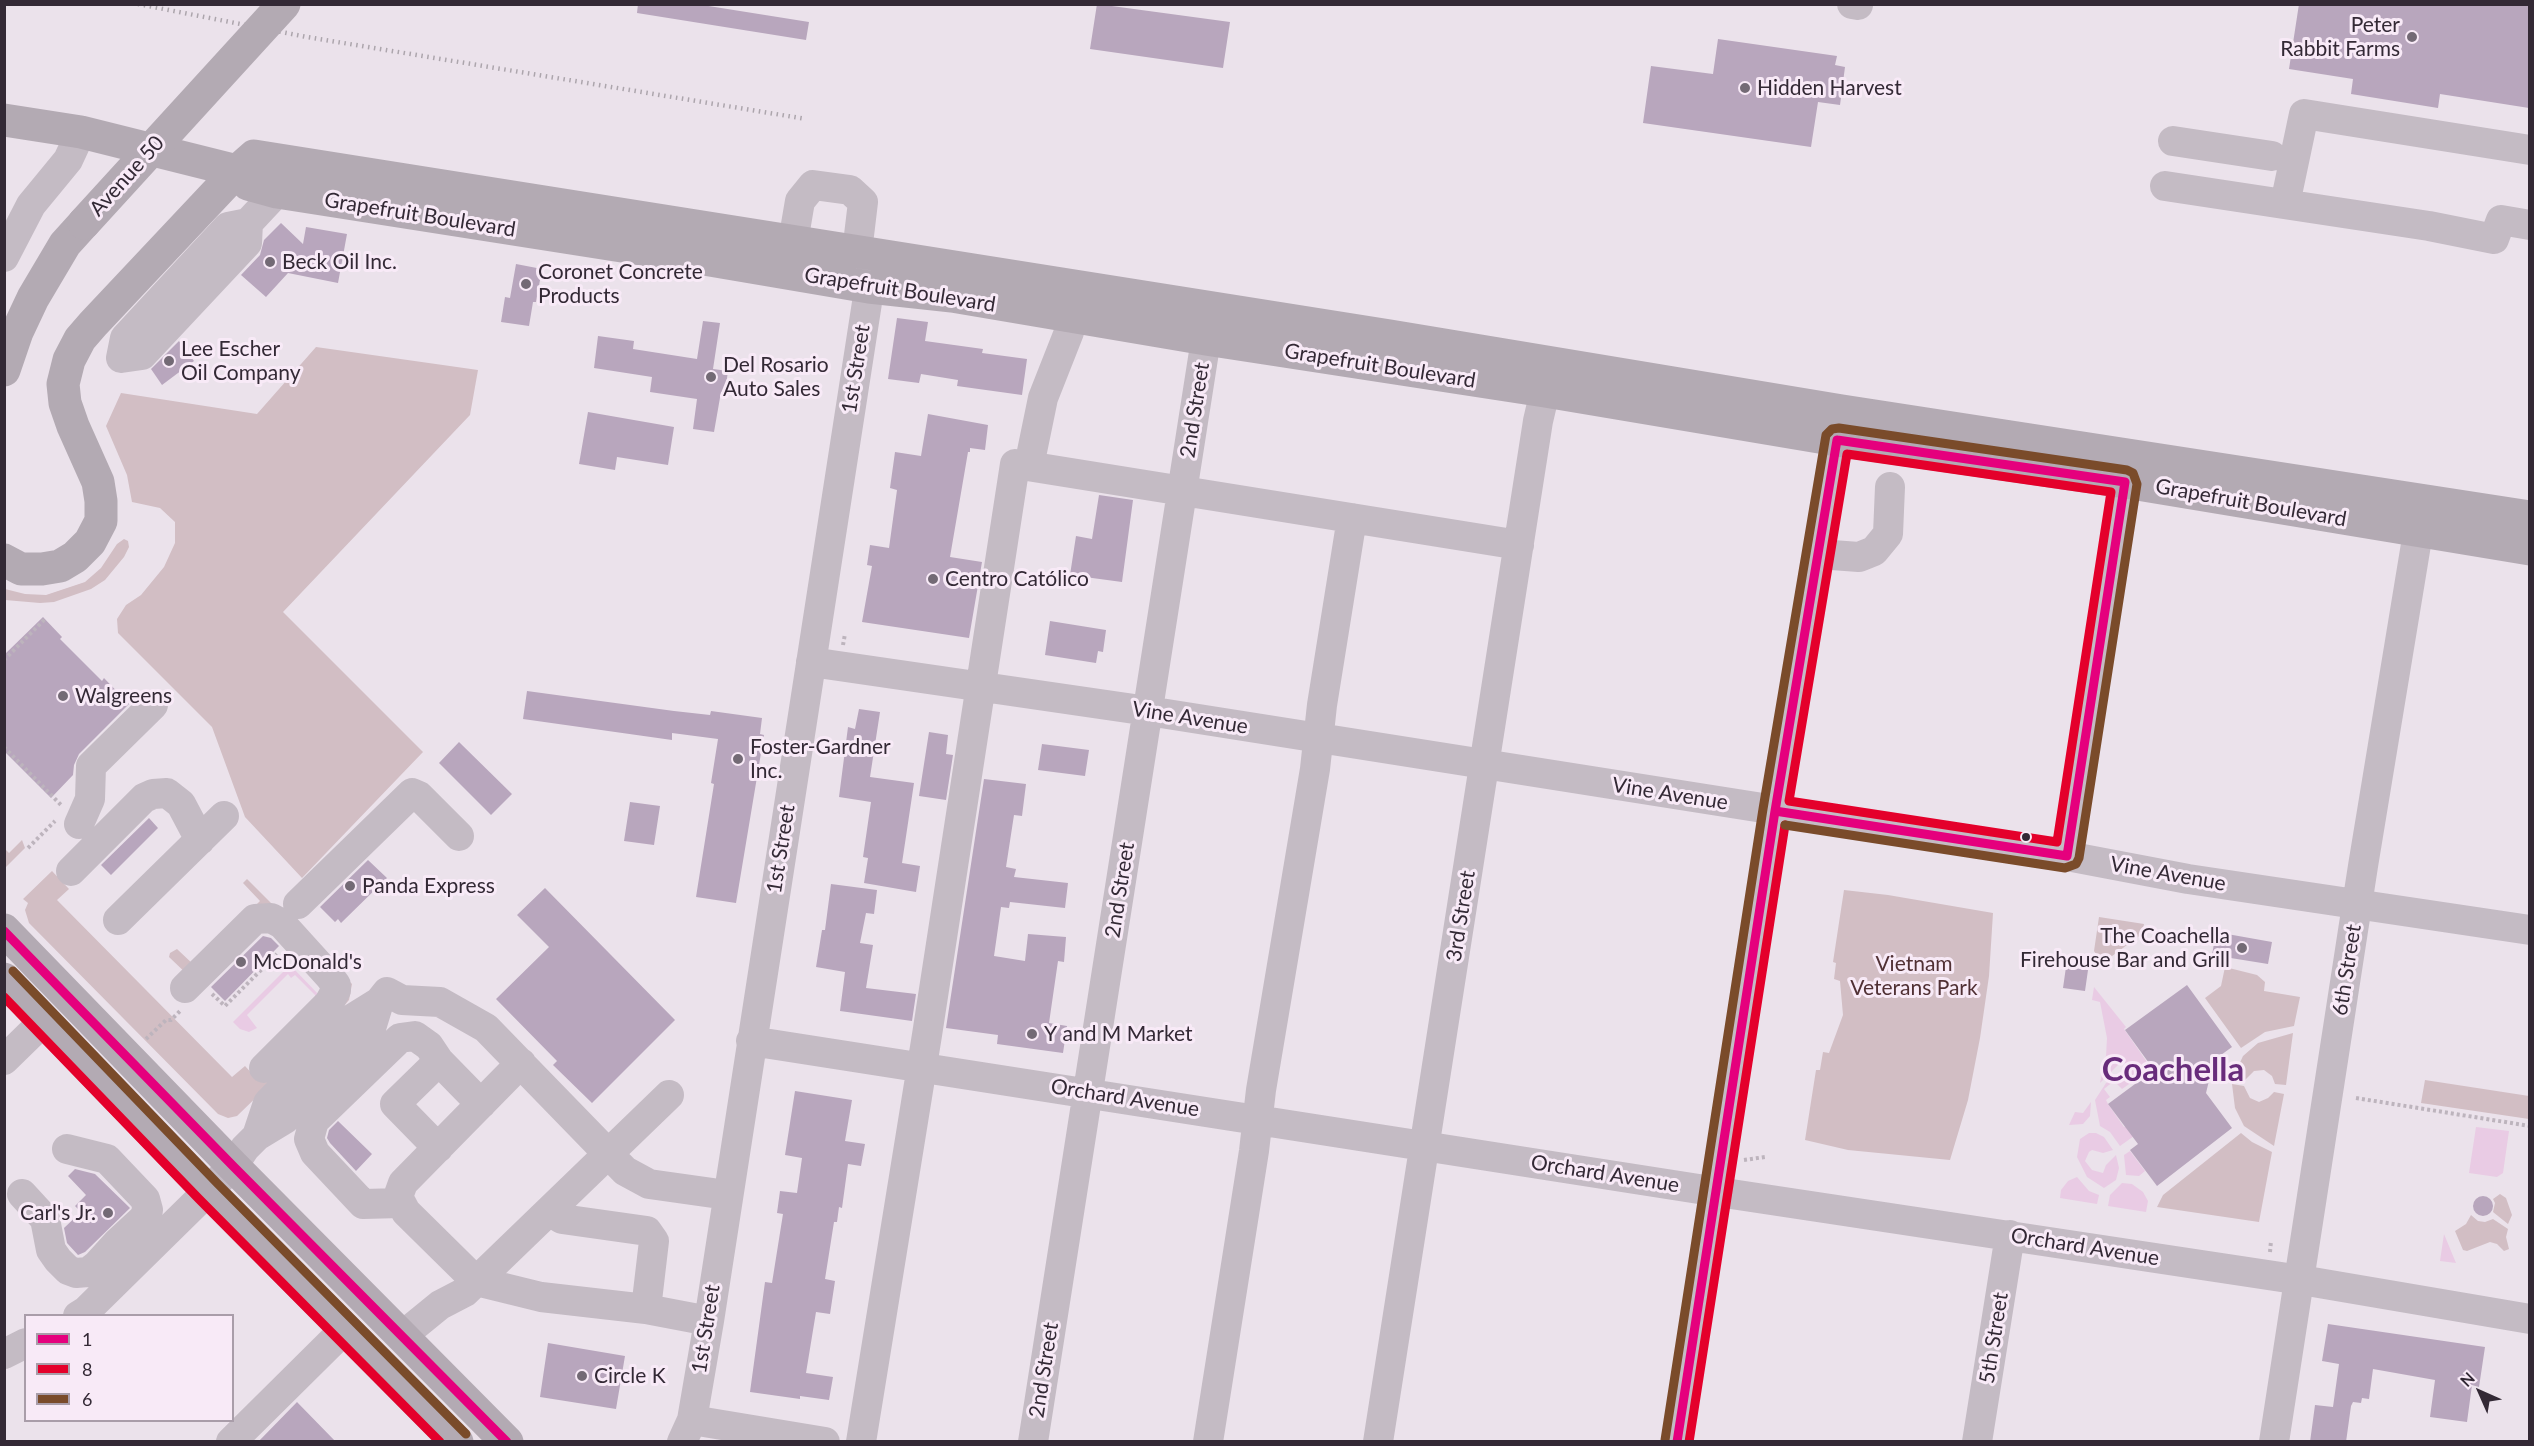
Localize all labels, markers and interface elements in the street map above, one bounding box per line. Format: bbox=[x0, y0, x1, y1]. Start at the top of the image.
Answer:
place label: Peter Rabbit Farms bbox=[2280, 12, 2400, 62]
marker: Peter Rabbit Farms bbox=[2405, 30, 2419, 44]
place label: Hidden Harvest bbox=[1757, 75, 1902, 101]
marker: Hidden Harvest bbox=[1738, 81, 1752, 95]
street label: Avenue 50 bbox=[84, 131, 170, 221]
street label: Grapefruit Boulevard bbox=[323, 187, 517, 243]
place label: Beck Oil Inc. bbox=[282, 249, 397, 275]
marker: Beck Oil Inc. bbox=[263, 255, 277, 269]
place label: Coronet Concrete Products bbox=[538, 259, 703, 309]
street label: Grapefruit Boulevard bbox=[803, 262, 997, 318]
marker: Coronet Concrete Products bbox=[519, 277, 533, 291]
street label: 1st Street bbox=[837, 323, 875, 415]
place label: Lee Escher Oil Company bbox=[181, 336, 300, 386]
street label: Grapefruit Boulevard bbox=[1283, 338, 1477, 394]
place label: Del Rosario Auto Sales bbox=[723, 352, 829, 402]
marker: Lee Escher Oil Company bbox=[162, 354, 176, 368]
street label: 2nd Street bbox=[1175, 360, 1215, 460]
marker: Del Rosario Auto Sales bbox=[704, 370, 718, 384]
street label: Grapefruit Boulevard bbox=[2154, 474, 2348, 532]
place label: Centro Católico bbox=[945, 566, 1089, 592]
marker: Centro Católico bbox=[926, 572, 940, 586]
place label: Walgreens bbox=[75, 683, 172, 709]
marker: Walgreens bbox=[56, 689, 70, 703]
street label: Vine Avenue bbox=[1130, 696, 1250, 740]
place label: Foster-Gardner Inc. bbox=[750, 734, 891, 784]
marker: Foster-Gardner Inc. bbox=[731, 752, 745, 766]
street label: Vine Avenue bbox=[1610, 772, 1730, 816]
street label: 1st Street bbox=[762, 803, 800, 895]
unlabelled marker bbox=[2020, 831, 2032, 843]
street label: 2nd Street bbox=[1100, 840, 1140, 940]
street label: Vine Avenue bbox=[2108, 851, 2228, 897]
street label: 3rd Street bbox=[1441, 869, 1481, 963]
place label: Panda Express bbox=[362, 873, 495, 899]
marker: Panda Express bbox=[343, 879, 357, 893]
place label: The Coachella Firehouse Bar and Grill bbox=[2020, 923, 2230, 973]
street label: 6th Street bbox=[2327, 923, 2367, 1017]
marker: The Coachella Firehouse Bar and Grill bbox=[2235, 941, 2249, 955]
place label: McDonald's bbox=[253, 949, 362, 975]
park label: Vietnam Veterans Park bbox=[1850, 951, 1978, 1001]
marker: McDonald's bbox=[234, 955, 248, 969]
place label: Y and M Market bbox=[1044, 1021, 1193, 1047]
marker: Y and M Market bbox=[1025, 1027, 1039, 1041]
district label: Coachella bbox=[2102, 1050, 2244, 1090]
street label: Orchard Avenue bbox=[1049, 1074, 1201, 1122]
street label: Orchard Avenue bbox=[1529, 1150, 1681, 1198]
place label: Carl's Jr. bbox=[20, 1200, 96, 1226]
marker: Carl's Jr. bbox=[101, 1206, 115, 1220]
street label: Orchard Avenue bbox=[2009, 1223, 2161, 1271]
street label: 1st Street bbox=[687, 1283, 725, 1375]
street label: 5th Street bbox=[1974, 1291, 2014, 1385]
legend bbox=[24, 1314, 234, 1422]
street label: 2nd Street bbox=[1024, 1320, 1064, 1420]
text: 1 bbox=[82, 1328, 92, 1350]
text: 8 bbox=[82, 1358, 92, 1380]
north arrow bbox=[2450, 1362, 2510, 1422]
place label: Circle K bbox=[594, 1363, 666, 1389]
text: N bbox=[2456, 1368, 2478, 1390]
marker: Circle K bbox=[575, 1369, 589, 1383]
text: 6 bbox=[82, 1388, 92, 1410]

